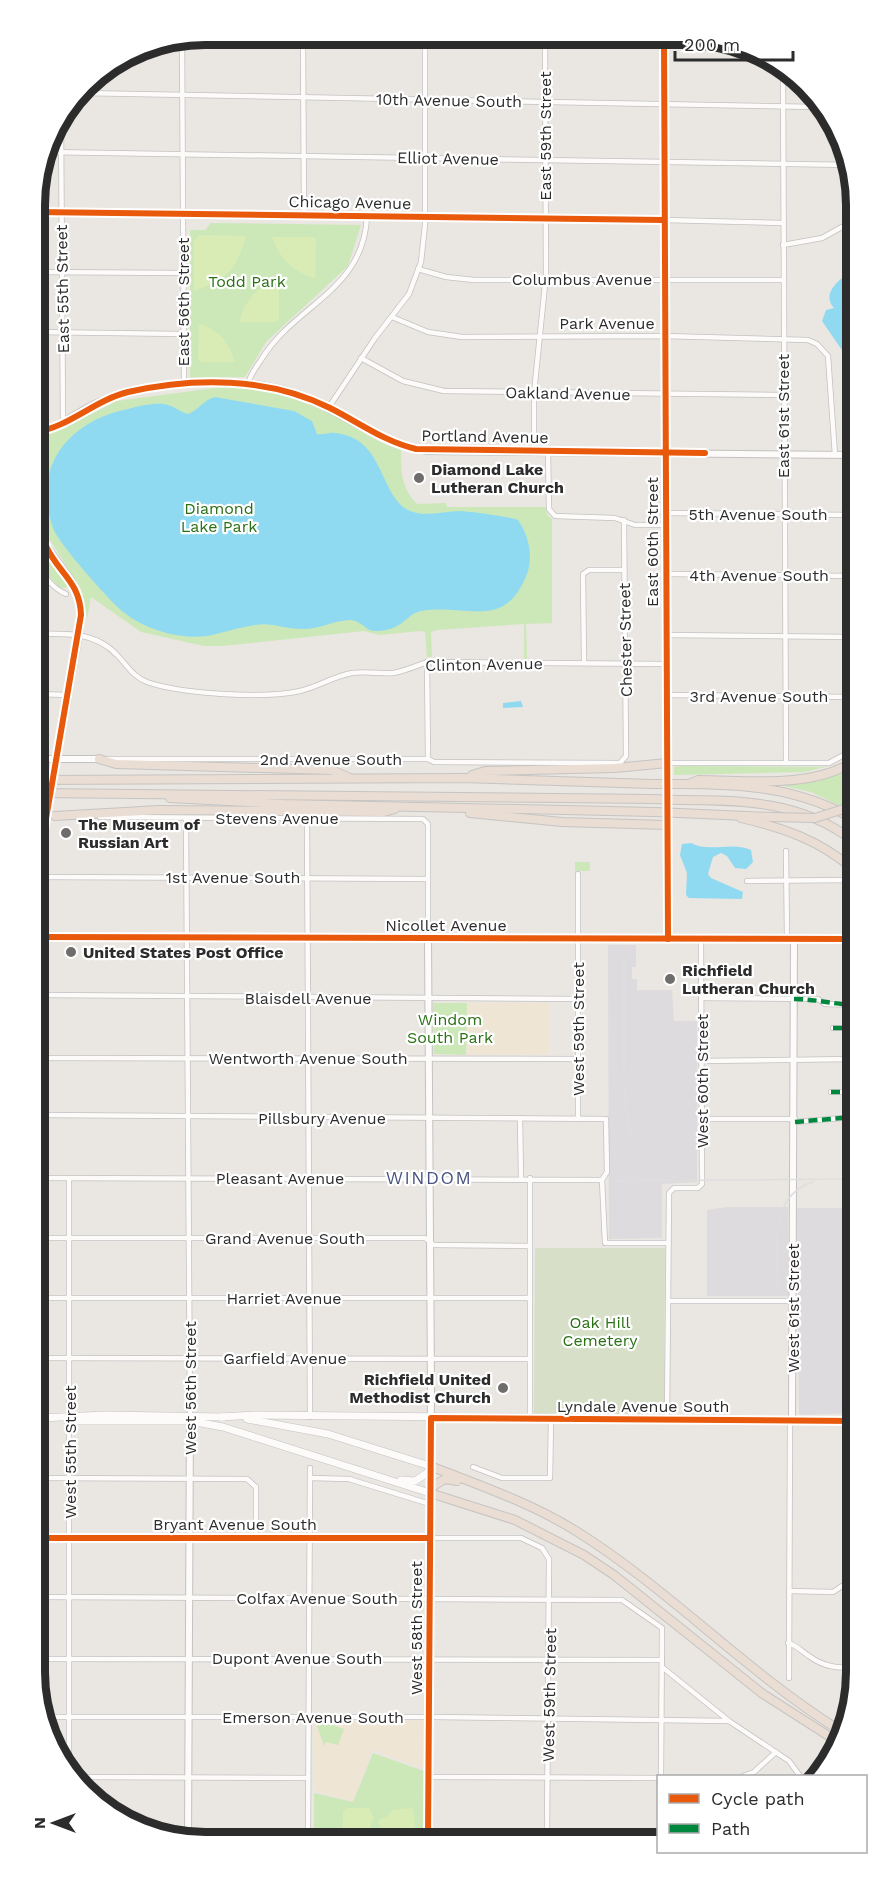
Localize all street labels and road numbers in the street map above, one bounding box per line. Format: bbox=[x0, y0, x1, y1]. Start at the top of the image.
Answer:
street label: East 59th Street bbox=[536, 71, 555, 201]
street label: 10th Avenue South bbox=[376, 90, 522, 111]
street label: Elliot Avenue bbox=[397, 148, 499, 169]
street label: Chicago Avenue bbox=[288, 192, 411, 213]
street label: East 55th Street bbox=[52, 224, 73, 354]
street label: East 56th Street bbox=[174, 237, 193, 367]
street label: Columbus Avenue bbox=[512, 270, 652, 289]
street label: Park Avenue bbox=[559, 314, 655, 333]
street label: East 61st Street bbox=[774, 353, 793, 478]
street label: Oakland Avenue bbox=[505, 383, 631, 404]
street label: Portland Avenue bbox=[421, 426, 549, 447]
street label: East 60th Street bbox=[643, 477, 662, 607]
street label: 5th Avenue South bbox=[688, 505, 828, 524]
street label: 4th Avenue South bbox=[689, 566, 829, 585]
street label: Chester Street bbox=[615, 582, 636, 697]
street label: Clinton Avenue bbox=[425, 654, 543, 675]
street label: 3rd Avenue South bbox=[690, 687, 828, 706]
street label: 2nd Avenue South bbox=[260, 750, 402, 769]
street label: Stevens Avenue bbox=[215, 809, 339, 828]
street label: 1st Avenue South bbox=[166, 868, 300, 887]
street label: Nicollet Avenue bbox=[385, 916, 507, 935]
street label: West 59th Street bbox=[569, 962, 588, 1096]
street label: Blaisdell Avenue bbox=[245, 989, 372, 1008]
street label: West 60th Street bbox=[693, 1013, 712, 1148]
street label: Wentworth Avenue South bbox=[208, 1049, 408, 1068]
street label: Pillsbury Avenue bbox=[258, 1109, 386, 1128]
street label: Pleasant Avenue bbox=[216, 1169, 344, 1188]
street label: Grand Avenue South bbox=[205, 1229, 365, 1248]
street label: West 61st Street bbox=[784, 1243, 803, 1373]
street label: Harriet Avenue bbox=[226, 1289, 342, 1308]
street label: West 56th Street bbox=[181, 1321, 200, 1455]
street label: Garfield Avenue bbox=[223, 1349, 347, 1368]
street label: West 55th Street bbox=[61, 1385, 80, 1519]
street label: Lyndale Avenue South bbox=[557, 1397, 729, 1416]
street label: Bryant Avenue South bbox=[153, 1515, 317, 1534]
street label: West 58th Street bbox=[407, 1561, 426, 1695]
street label: Colfax Avenue South bbox=[236, 1589, 398, 1608]
street label: West 59th Street bbox=[539, 1628, 560, 1762]
street label: Dupont Avenue South bbox=[212, 1649, 382, 1668]
street label: Emerson Avenue South bbox=[222, 1708, 404, 1727]

